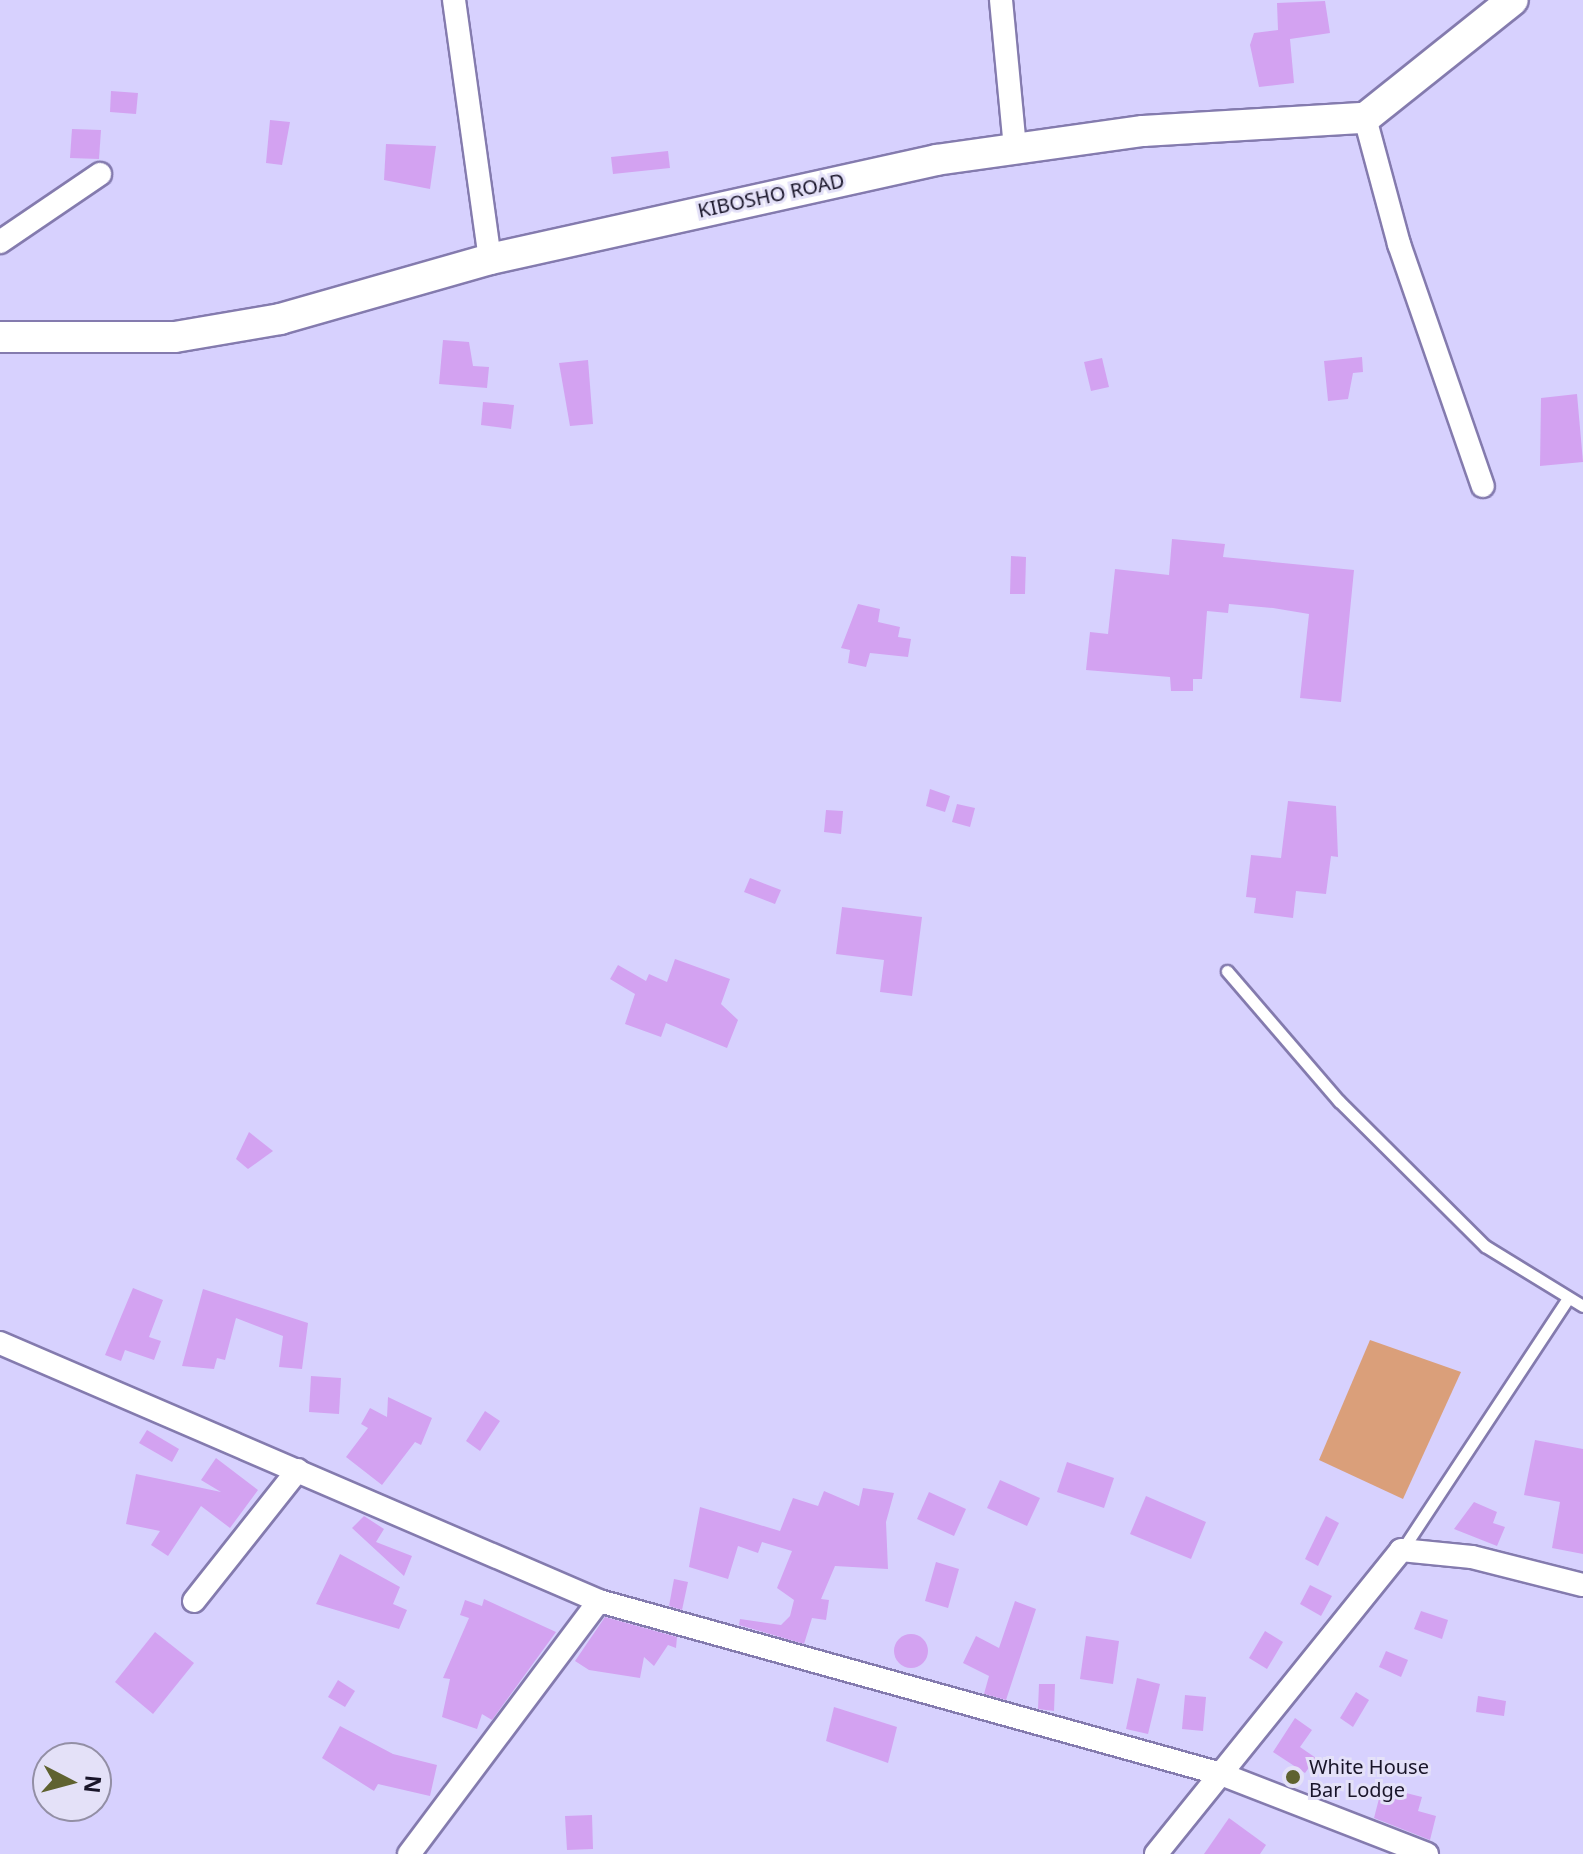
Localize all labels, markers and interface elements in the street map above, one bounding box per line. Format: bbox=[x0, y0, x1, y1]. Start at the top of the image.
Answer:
street label: KIBOSHO ROAD bbox=[695, 168, 847, 222]
north arrow bbox=[32, 1742, 112, 1822]
place label: White House Bar Lodge bbox=[1309, 1754, 1429, 1801]
marker: White House Bar Lodge bbox=[1284, 1768, 1302, 1786]
text: N bbox=[78, 1774, 110, 1795]

